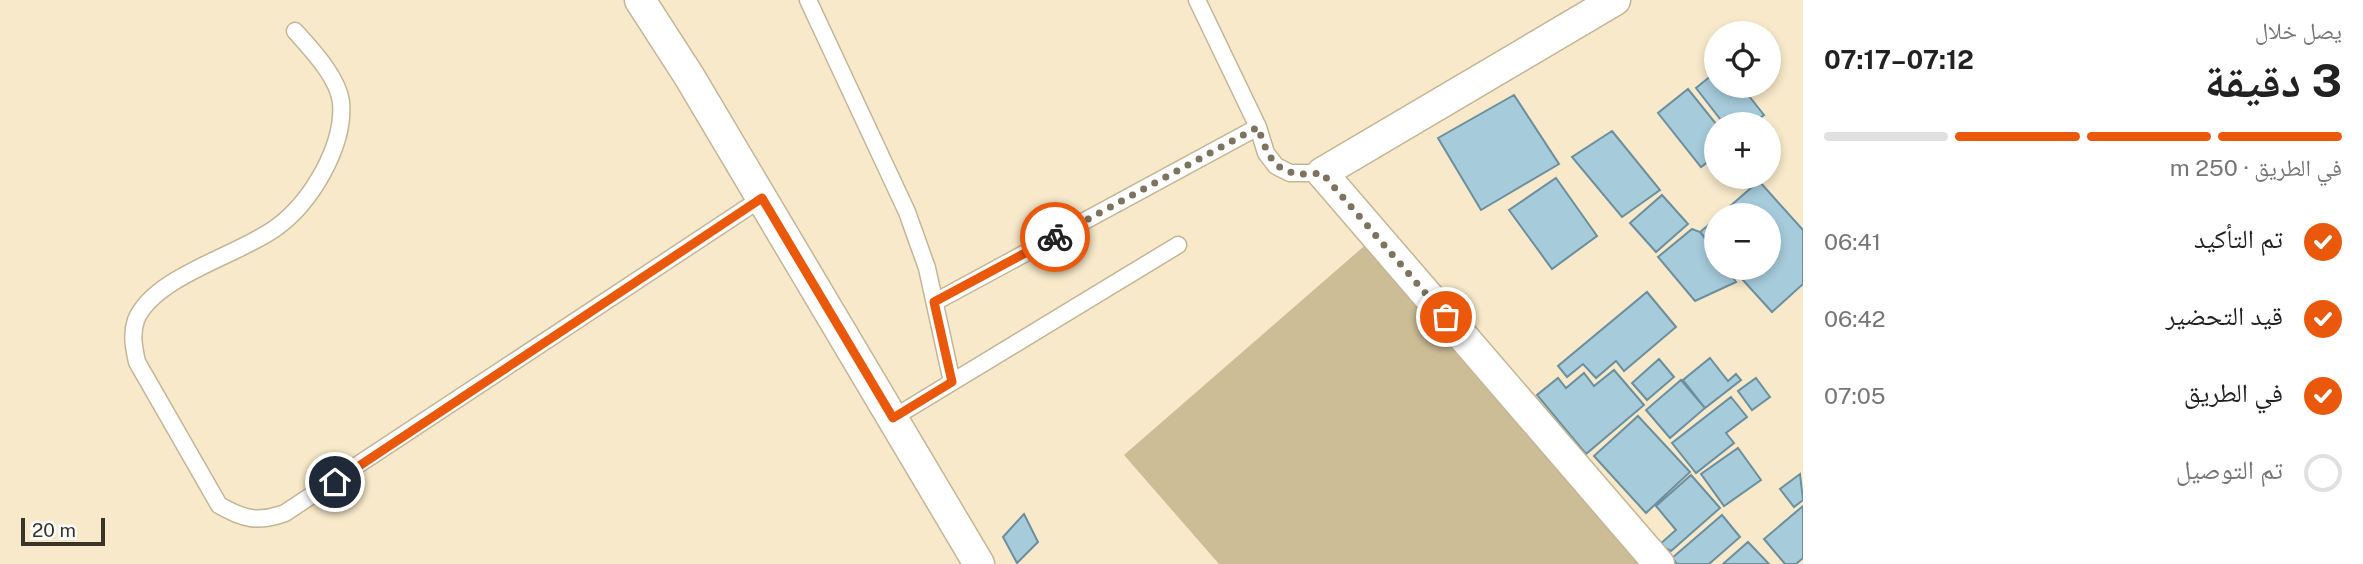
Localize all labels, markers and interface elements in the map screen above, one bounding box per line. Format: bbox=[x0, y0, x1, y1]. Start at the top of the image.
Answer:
text: يصل خلال bbox=[2255, 17, 2342, 44]
map controls bbox=[1704, 21, 1781, 280]
button: locate bbox=[1704, 21, 1781, 98]
text: 07:12–07:17 bbox=[1824, 44, 1974, 75]
text: 3 دقيقة bbox=[2204, 53, 2342, 107]
button: + bbox=[1704, 112, 1781, 189]
text: في الطريق · 250 m bbox=[2170, 154, 2342, 181]
courier bbox=[1020, 202, 1090, 272]
button: − bbox=[1704, 203, 1781, 280]
icon: bike bbox=[1036, 218, 1074, 256]
text: تم التأكيد bbox=[2194, 223, 2283, 254]
icon: check bbox=[2304, 223, 2342, 261]
text: 06:41 bbox=[1824, 228, 1881, 255]
pin bbox=[1416, 287, 1476, 347]
icon: bag bbox=[1427, 298, 1465, 336]
text: قيد التحضير bbox=[2166, 300, 2283, 331]
icon: check bbox=[2304, 300, 2342, 338]
text: 06:42 bbox=[1824, 305, 1885, 332]
text: في الطريق bbox=[2184, 377, 2283, 408]
icon: check bbox=[2304, 377, 2342, 415]
text: 07:05 bbox=[1824, 382, 1885, 409]
pin bbox=[305, 452, 365, 512]
text: تم التوصيل bbox=[2176, 454, 2283, 485]
icon: home bbox=[316, 463, 354, 501]
scale bar bbox=[21, 515, 105, 547]
text: 20 m bbox=[32, 519, 76, 541]

